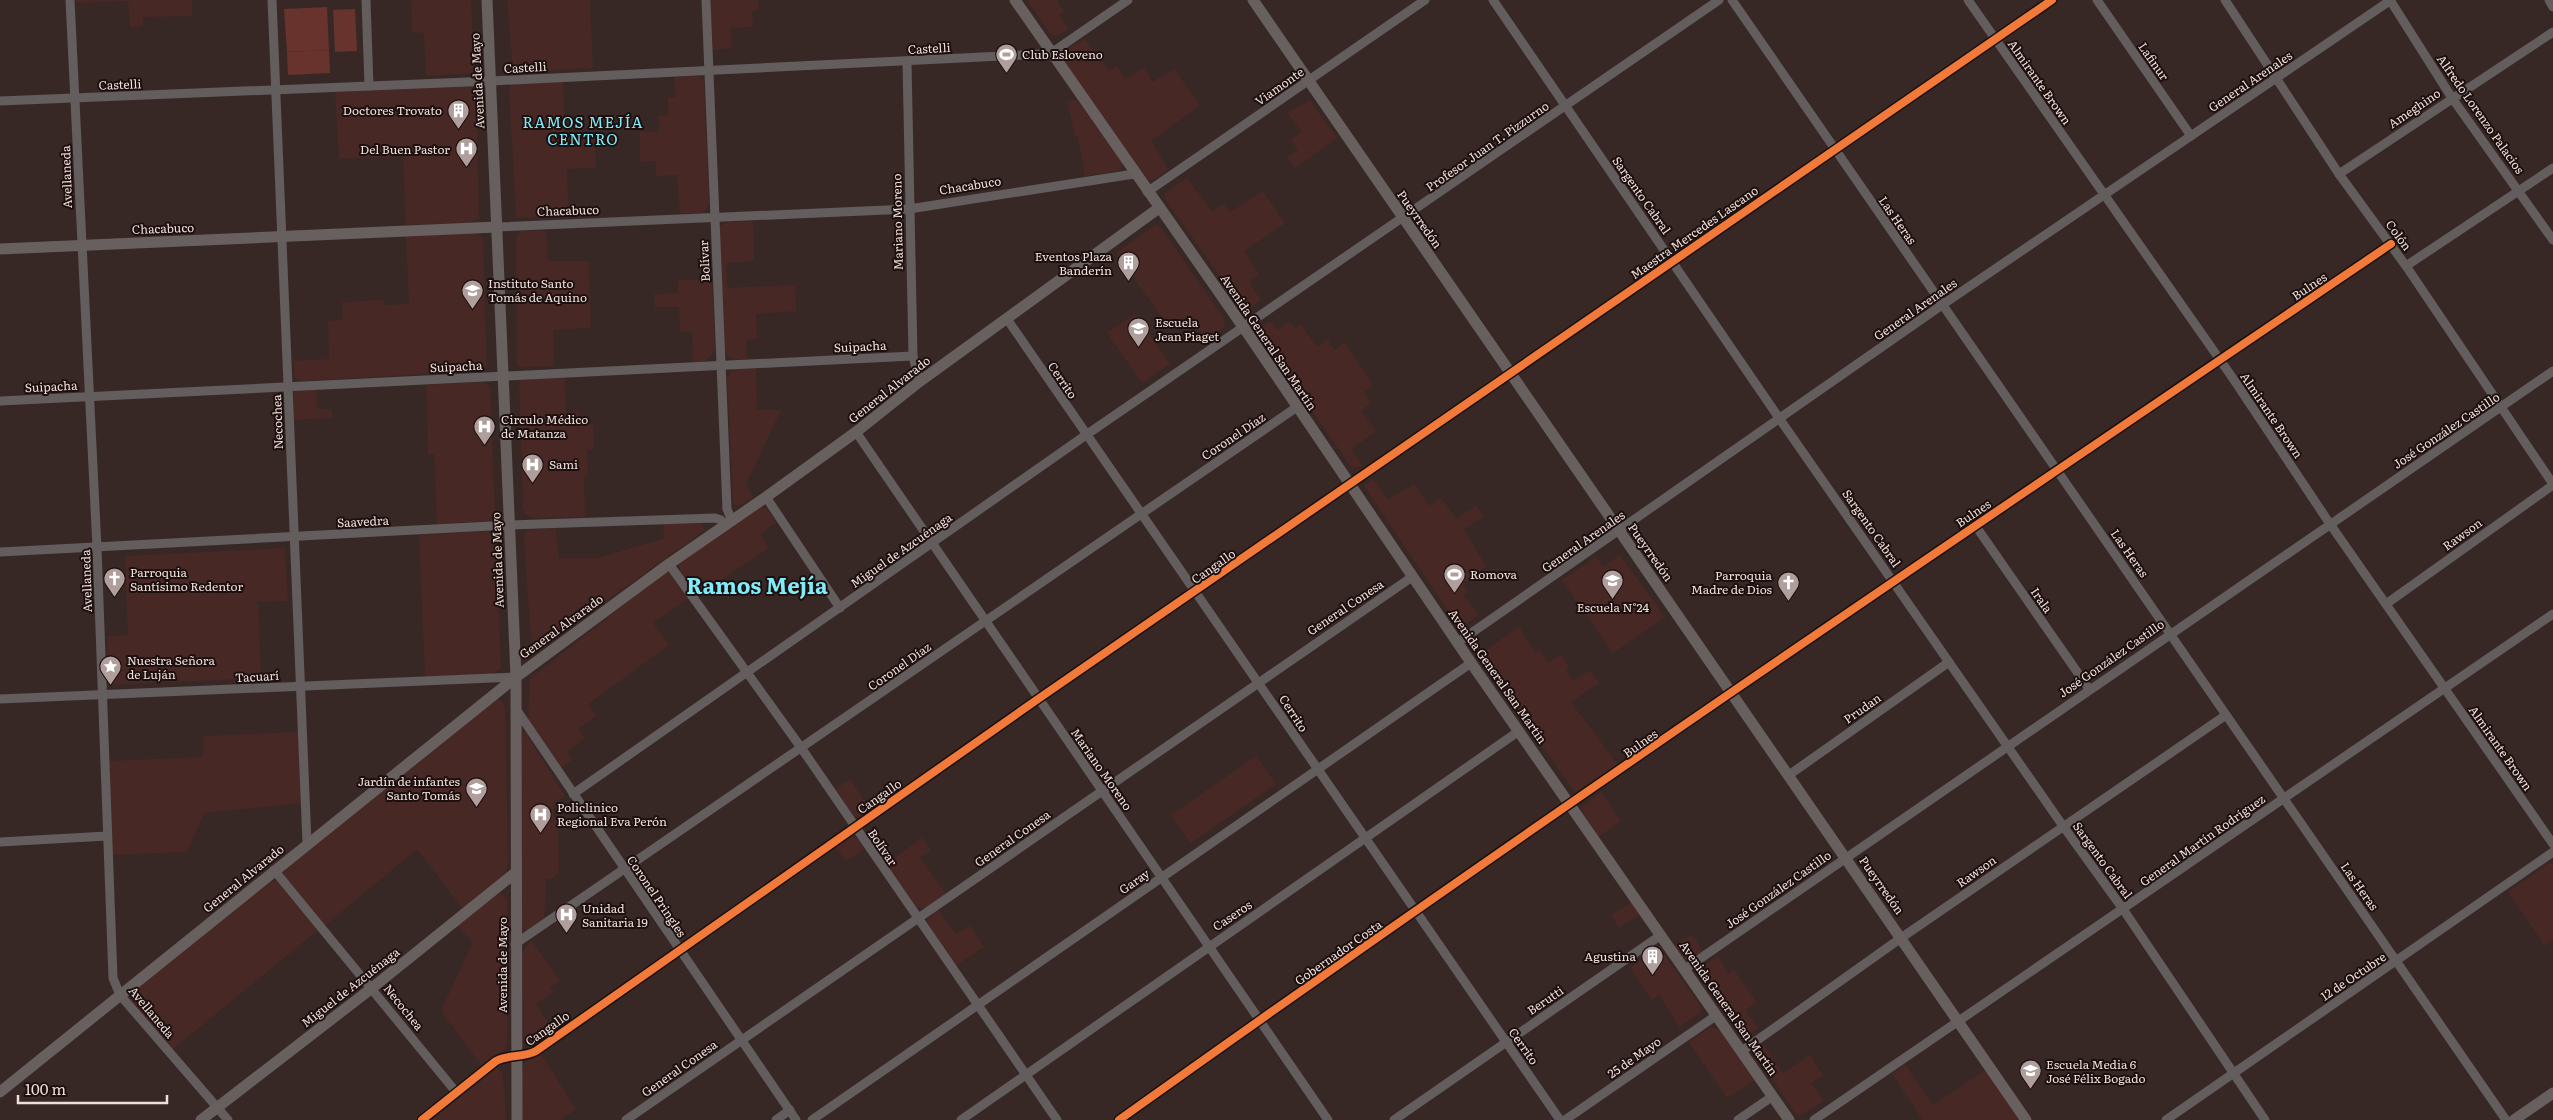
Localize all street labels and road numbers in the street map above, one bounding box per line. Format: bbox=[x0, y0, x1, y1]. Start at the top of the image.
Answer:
street label: Avenida de Mayo bbox=[466, 33, 488, 129]
street label: Almirante Brown bbox=[2004, 36, 2076, 128]
street label: Castelli bbox=[907, 38, 951, 58]
street label: Lafinur bbox=[2134, 38, 2174, 84]
street label: General Arenales bbox=[2204, 46, 2296, 116]
street label: Alfredo Lorenzo Palacios bbox=[2433, 51, 2529, 178]
street label: Castelli bbox=[503, 57, 547, 77]
street label: Viamonte bbox=[1251, 63, 1307, 109]
street label: Castelli bbox=[98, 74, 142, 94]
street label: Ameghino bbox=[2384, 84, 2444, 132]
street label: Profesor Juan T. Pizzurno bbox=[1422, 97, 1552, 195]
street label: Avellaneda bbox=[56, 145, 76, 209]
street label: Sargento Cabral bbox=[1608, 153, 1676, 237]
street label: Chacabuco bbox=[938, 171, 1002, 199]
street label: Mariano Moreno bbox=[887, 173, 907, 271]
street label: Maestra Mercedes Lascano bbox=[1627, 181, 1761, 283]
street label: Pueyrredón bbox=[1393, 186, 1447, 252]
street label: Las Heras bbox=[1875, 192, 1922, 248]
street label: Chacabuco bbox=[536, 200, 600, 220]
street label: Colón bbox=[2382, 216, 2416, 254]
street label: Chacabuco bbox=[131, 218, 195, 238]
street label: Bolívar bbox=[694, 240, 714, 282]
street label: Bulnes bbox=[2288, 267, 2331, 304]
street label: Avenida General San Martín bbox=[1217, 270, 1321, 414]
street label: General Arenales bbox=[1870, 273, 1961, 344]
street label: Suipacha bbox=[833, 336, 887, 356]
street label: General Alvarado bbox=[844, 351, 934, 427]
street label: Suipacha bbox=[429, 356, 483, 376]
street label: Cerrito bbox=[1044, 358, 1082, 402]
street label: Almirante Brown bbox=[2237, 368, 2307, 462]
street label: Suipacha bbox=[24, 376, 78, 396]
street label: José González Castillo bbox=[2389, 388, 2503, 472]
street label: Necochea bbox=[267, 394, 287, 450]
street label: Coronel Díaz bbox=[1197, 408, 1269, 464]
street label: Sargento Cabral bbox=[1838, 486, 1906, 570]
street label: Bulnes bbox=[1952, 494, 1995, 531]
street label: General Arenales bbox=[1538, 505, 1629, 576]
street label: Miguel de Azcuénaga bbox=[847, 508, 956, 592]
street label: Saavedra bbox=[337, 511, 390, 531]
street label: Avenida de Mayo bbox=[486, 512, 508, 608]
street label: Rawson bbox=[2438, 513, 2486, 555]
street label: Pueyrredón bbox=[1624, 519, 1678, 585]
street label: Las Heras bbox=[2107, 525, 2154, 581]
street label: Cangallo bbox=[1187, 544, 1239, 588]
street label: Avellaneda bbox=[76, 549, 96, 613]
street label: General Conesa bbox=[1303, 574, 1387, 639]
street label: Irala bbox=[2027, 584, 2058, 617]
street label: General Alvarado bbox=[515, 589, 607, 663]
street label: Avenida General San Martín bbox=[1445, 605, 1552, 747]
street label: José González Castillo bbox=[2055, 615, 2167, 701]
street label: Coronel Díaz bbox=[864, 637, 934, 694]
street label: Tacuarí bbox=[235, 666, 279, 686]
street label: Prudan bbox=[1840, 689, 1884, 727]
street label: Cerrito bbox=[1275, 691, 1313, 735]
street label: Almirante Brown bbox=[2465, 702, 2537, 794]
street label: Mariano Moreno bbox=[1067, 724, 1137, 814]
street label: Bulnes bbox=[1619, 724, 1662, 762]
street label: Cangallo bbox=[853, 774, 905, 818]
street label: General Martín Rodríguez bbox=[2136, 790, 2268, 890]
street label: General Conesa bbox=[970, 805, 1054, 871]
street label: Sargento Cabral bbox=[2069, 818, 2137, 902]
street label: Bolívar bbox=[864, 825, 902, 869]
street label: General Alvarado bbox=[199, 840, 287, 916]
street label: José González Castillo bbox=[1722, 846, 1834, 932]
street label: Rawson bbox=[1952, 851, 2000, 891]
street label: Coronel Pringles bbox=[623, 852, 691, 941]
street label: Pueyrredón bbox=[1855, 852, 1909, 918]
street label: Las Heras bbox=[2337, 858, 2384, 914]
street label: Garay bbox=[1115, 864, 1153, 898]
street label: Caseros bbox=[1209, 895, 1256, 935]
street label: Gobernador Costa bbox=[1291, 915, 1386, 989]
street label: Avenida de Mayo bbox=[493, 917, 511, 1013]
street label: Avenida General San Martín bbox=[1676, 937, 1783, 1079]
street label: Miguel de Azcuénaga bbox=[297, 943, 403, 1031]
street label: 12 de Octubre bbox=[2317, 947, 2389, 1005]
street label: Necochea bbox=[380, 980, 429, 1034]
street label: Berutti bbox=[1523, 981, 1567, 1019]
street label: Avellaneda bbox=[125, 982, 179, 1042]
street label: Cangallo bbox=[521, 1006, 573, 1050]
street label: Cerrito bbox=[1505, 1024, 1543, 1068]
street label: 25 de Mayo bbox=[1604, 1032, 1664, 1082]
street label: General Conesa bbox=[637, 1035, 721, 1101]

